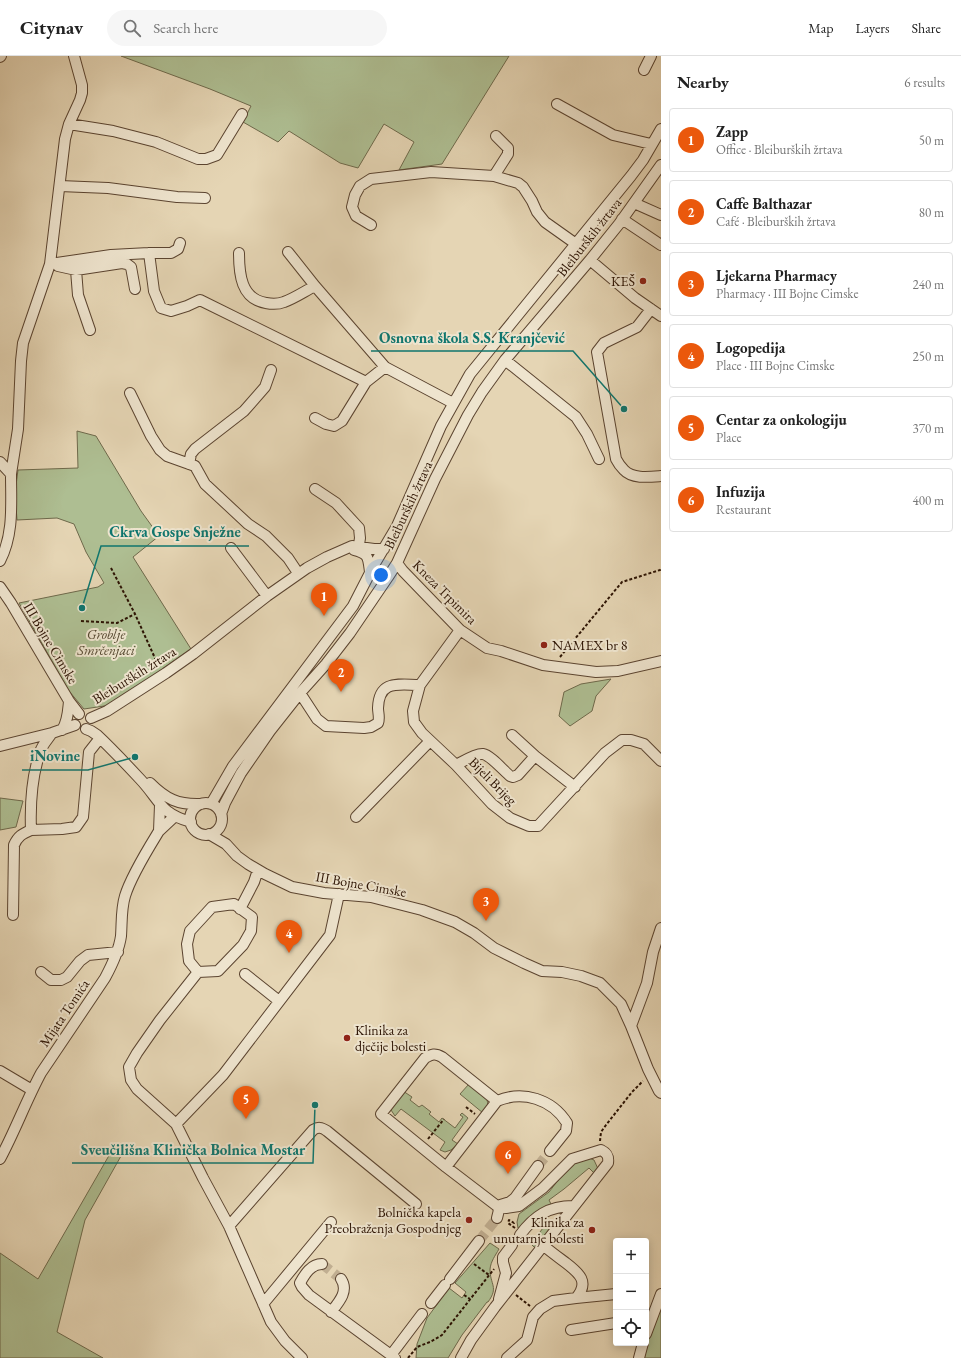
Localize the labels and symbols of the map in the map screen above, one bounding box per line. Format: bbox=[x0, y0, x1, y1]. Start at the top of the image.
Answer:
street label: Bleiburških žrtava bbox=[553, 194, 626, 280]
place label: KEŠ bbox=[611, 272, 635, 290]
marker: KEŠ bbox=[638, 276, 648, 286]
callout: Osnovna škola S.S. Kranjčević bbox=[371, 324, 573, 351]
text: Osnovna škola S.S. Kranjčević bbox=[379, 328, 565, 347]
street label: Bleiburških žrtava bbox=[380, 458, 436, 552]
callout: Ckrva Gospe Snježne bbox=[101, 519, 249, 546]
text: Ckrva Gospe Snježne bbox=[109, 522, 241, 541]
street label: Kneza Trpimira bbox=[409, 556, 481, 628]
your location bbox=[371, 565, 391, 585]
pin: 1 bbox=[311, 583, 337, 616]
street label: III Bojne Cimske bbox=[20, 599, 83, 687]
park label: Groblje Smrčenjaci bbox=[76, 625, 136, 659]
place label: NAMEX br 8 bbox=[552, 636, 628, 654]
marker: NAMEX br 8 bbox=[539, 640, 549, 650]
street label: Bleiburških žrtava bbox=[89, 642, 180, 708]
pin: 2 bbox=[328, 659, 354, 692]
callout: iNovine bbox=[22, 743, 88, 770]
text: iNovine bbox=[30, 746, 80, 765]
street label: Bijeli Brijeg bbox=[465, 753, 522, 810]
street label: III Bojne Cimske bbox=[314, 867, 408, 901]
pin: 3 bbox=[473, 888, 499, 921]
pin: 4 bbox=[276, 920, 302, 953]
street label: Mijata Tomića bbox=[35, 975, 93, 1050]
place label: Klinika za dječije bolesti bbox=[355, 1021, 427, 1055]
marker: Klinika za dječije bolesti bbox=[342, 1033, 352, 1043]
pin: 5 bbox=[233, 1086, 259, 1119]
callout: Sveučilišna Klinička Bolnica Mostar bbox=[72, 1136, 313, 1163]
text: Sveučilišna Klinička Bolnica Mostar bbox=[81, 1140, 306, 1159]
pin: 6 bbox=[495, 1141, 521, 1174]
place label: Bolnička kapela Preobraženja Gospodnjeg bbox=[324, 1203, 462, 1237]
place label: Klinika za unutarnje bolesti bbox=[493, 1213, 585, 1247]
marker: Bolnička kapela Preobraženja Gospodnjeg bbox=[464, 1215, 474, 1225]
marker: Klinika za unutarnje bolesti bbox=[587, 1225, 597, 1235]

